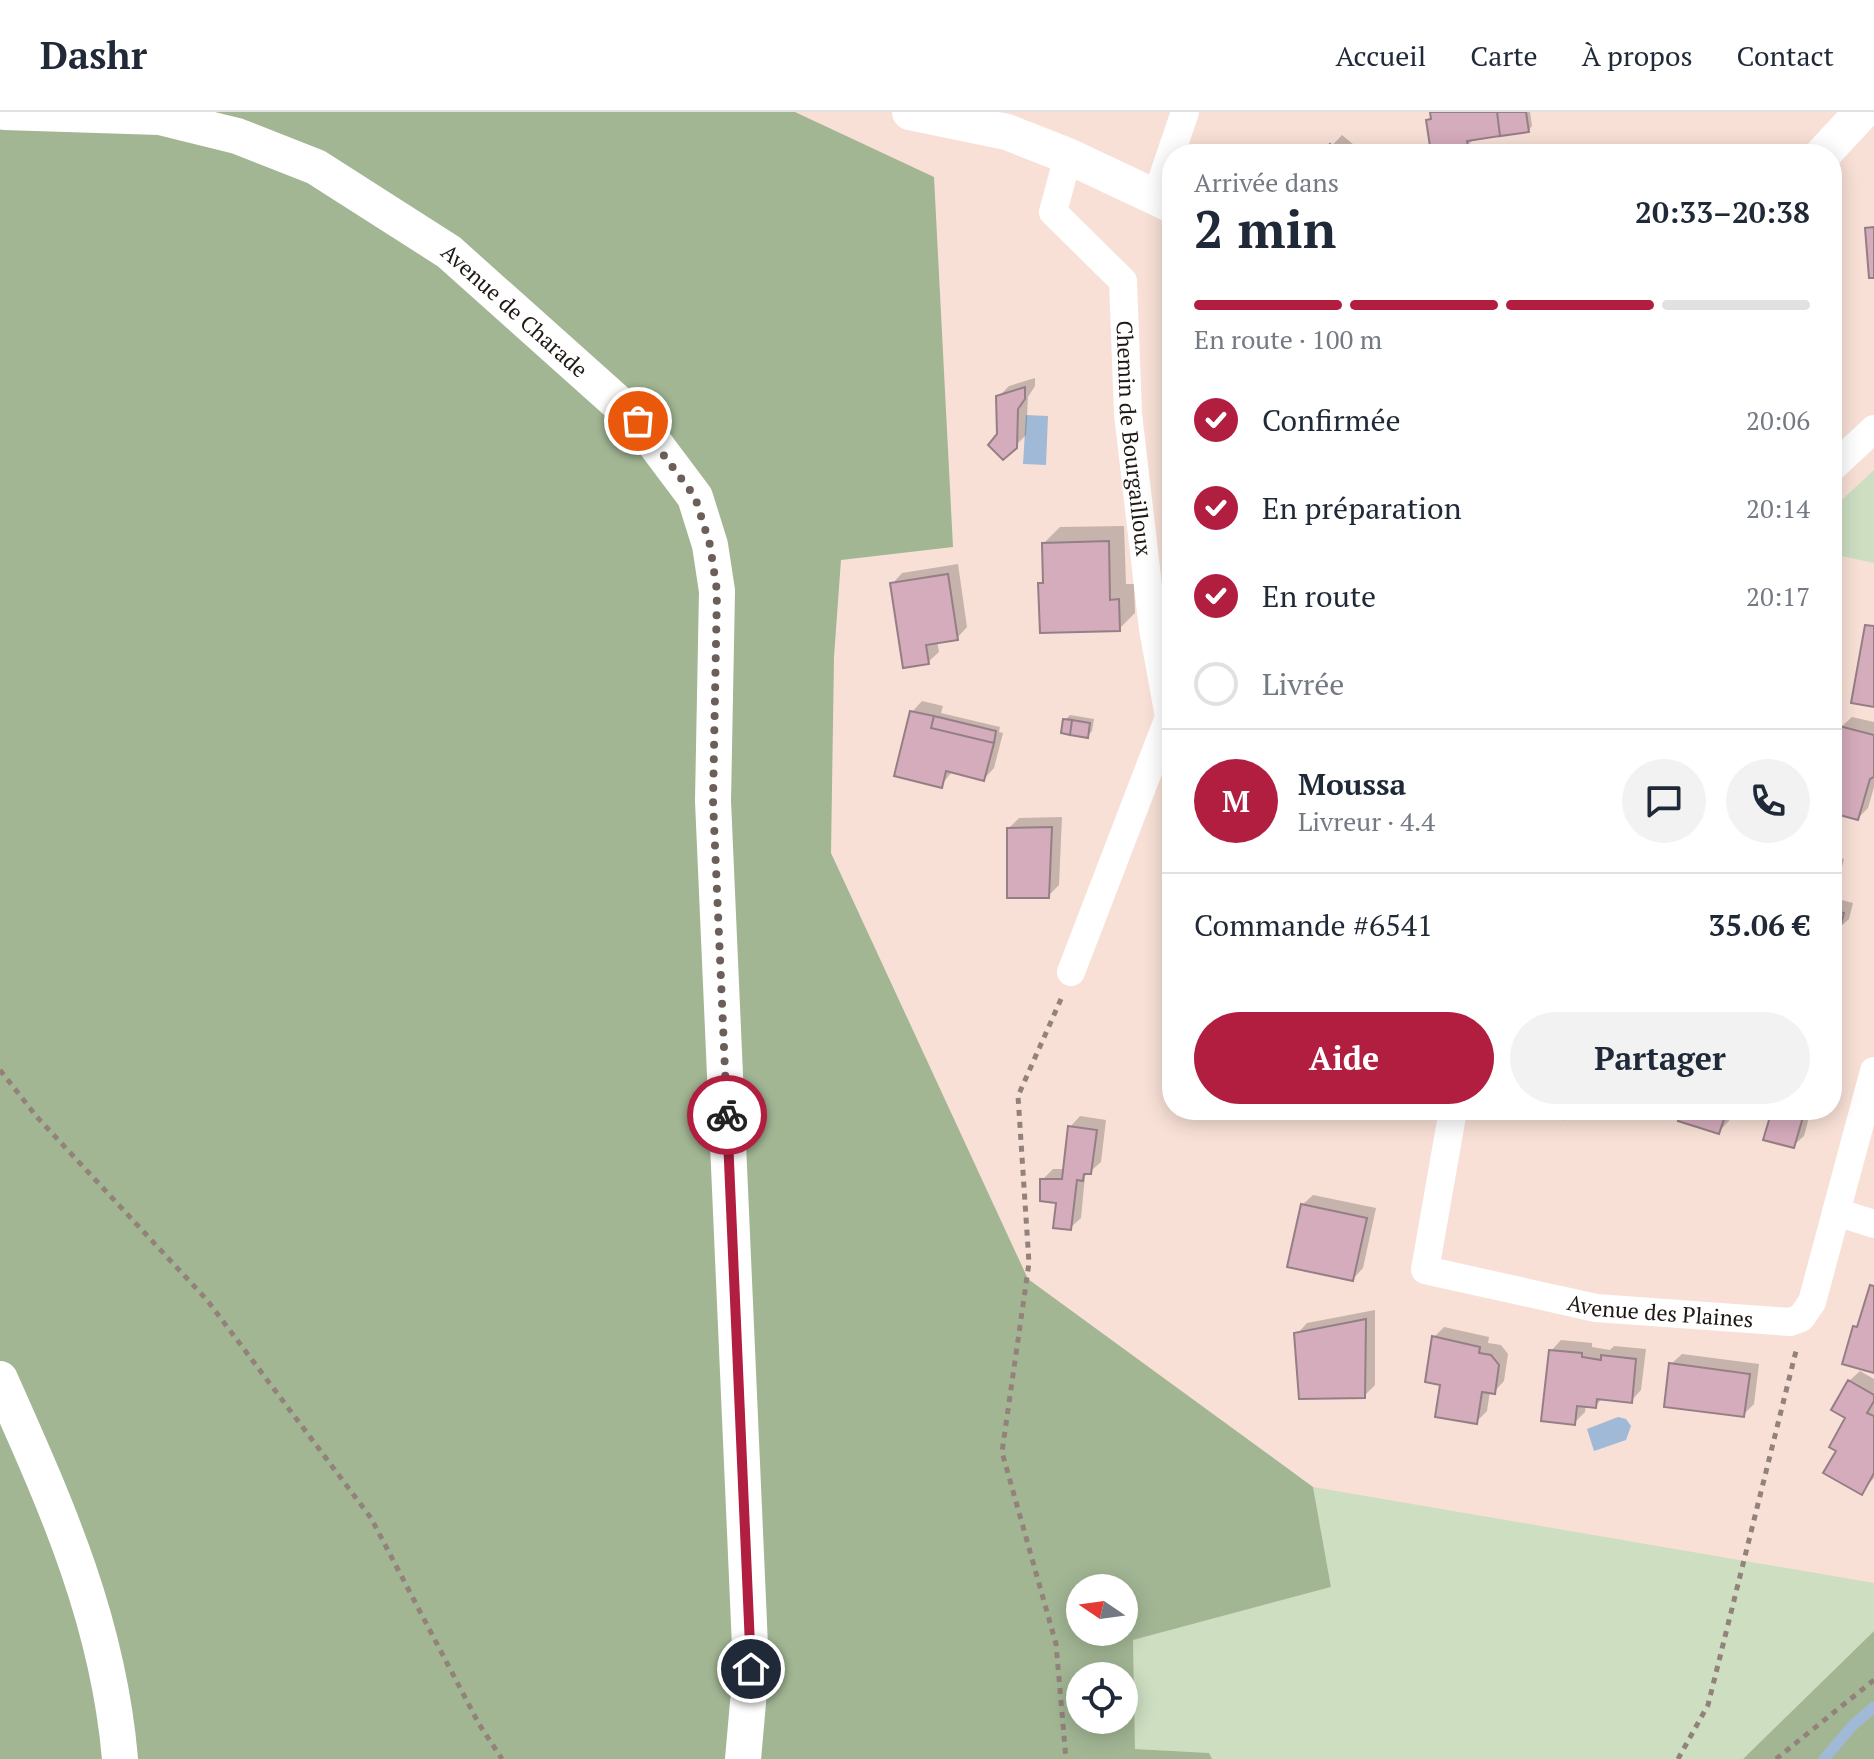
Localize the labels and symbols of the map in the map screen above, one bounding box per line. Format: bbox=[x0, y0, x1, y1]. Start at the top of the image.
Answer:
street label: Avenue de Charade bbox=[435, 237, 594, 383]
street label: Chemin de Bourgailloux bbox=[1110, 320, 1159, 558]
pin bbox=[604, 387, 672, 455]
courier bbox=[687, 1075, 767, 1155]
street label: Avenue des Plaines bbox=[1565, 1287, 1754, 1333]
north arrow bbox=[1066, 1574, 1138, 1646]
pin bbox=[717, 1635, 785, 1703]

